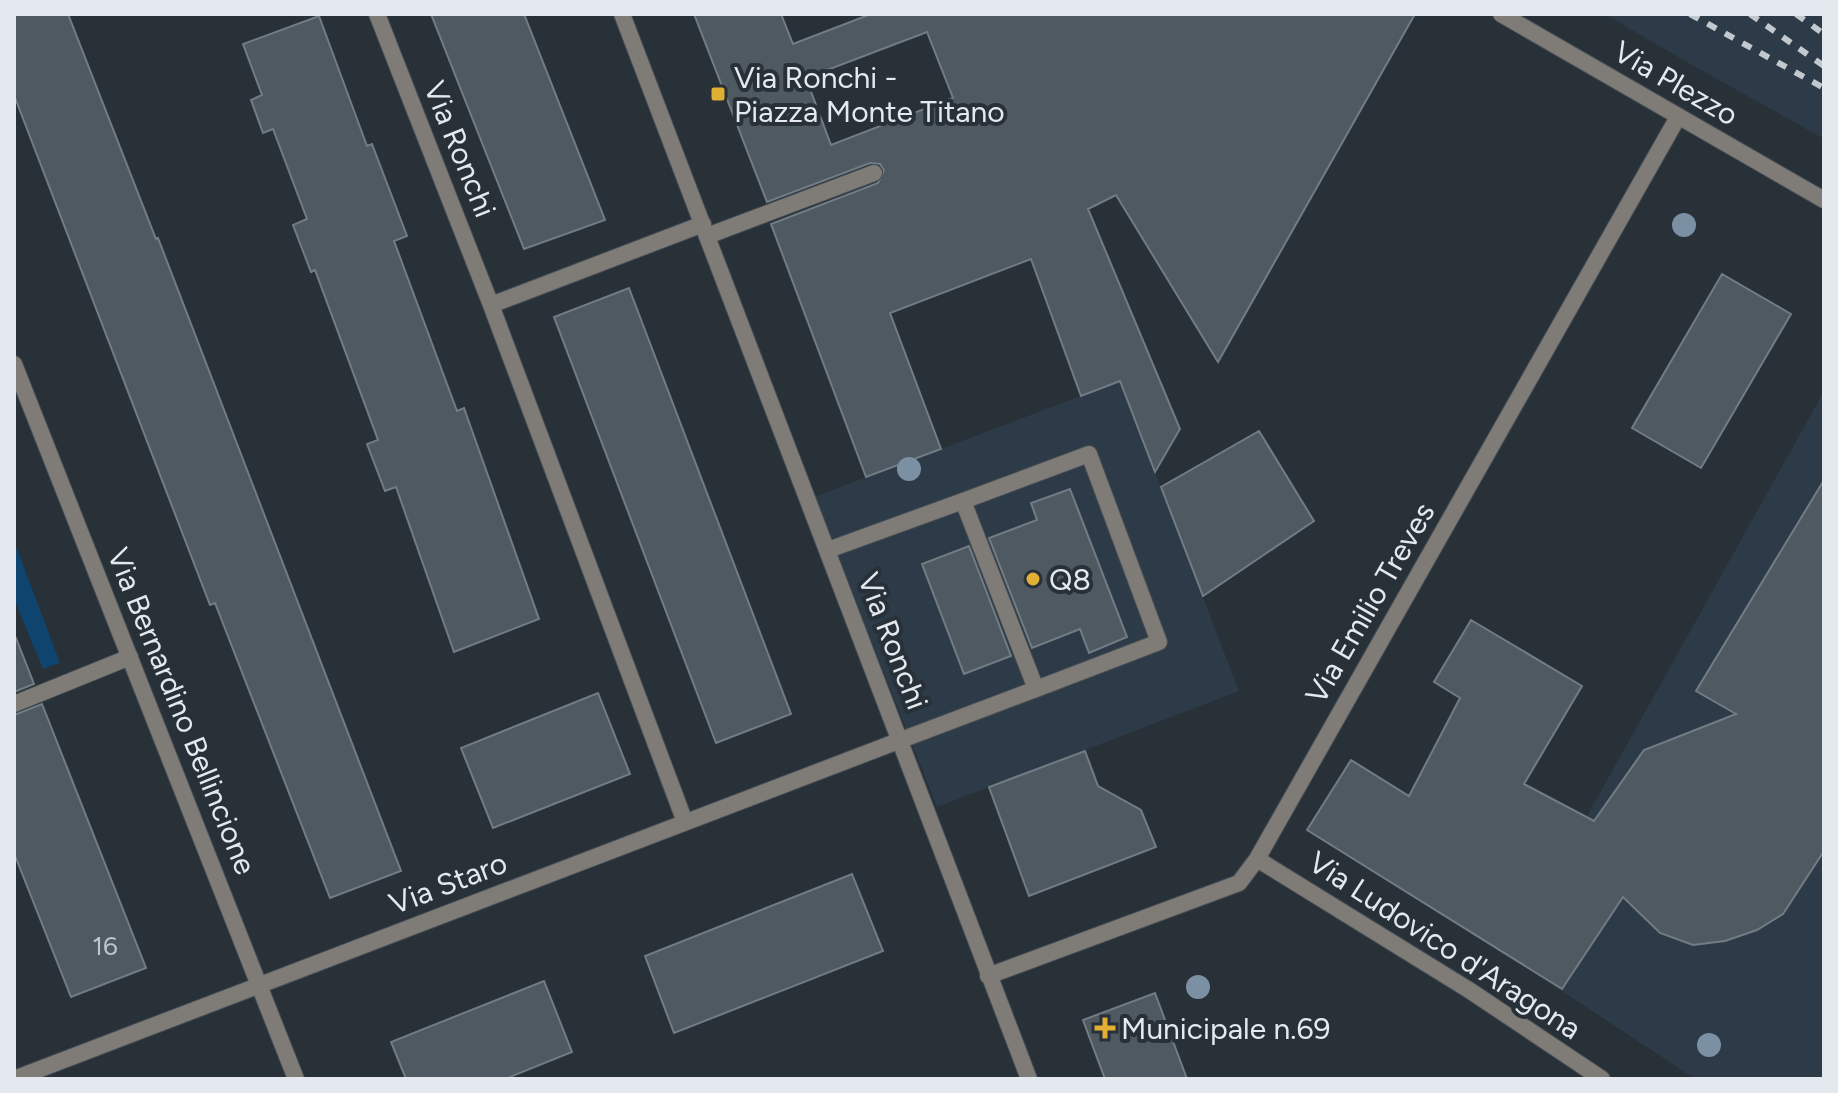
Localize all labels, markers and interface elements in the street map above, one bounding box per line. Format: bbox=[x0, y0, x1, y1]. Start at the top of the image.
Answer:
street label: Via Plezzo bbox=[1607, 33, 1745, 133]
place label: Via Ronchi - Piazza Monte Titano bbox=[734, 59, 1005, 130]
street label: Via Ronchi bbox=[416, 76, 504, 222]
marker: Via Ronchi - Piazza Monte Titano bbox=[709, 85, 727, 103]
street label: Via Emilio Treves bbox=[1297, 496, 1443, 710]
street label: Via Bernardino Bellincione bbox=[99, 542, 265, 880]
place label: Q8 bbox=[1049, 561, 1091, 598]
street label: Via Ronchi bbox=[850, 567, 936, 715]
marker: Q8 bbox=[1024, 570, 1042, 588]
street label: Via Ludovico d'Aragona bbox=[1302, 843, 1588, 1047]
street label: Via Staro bbox=[384, 844, 512, 922]
house number: 16 bbox=[92, 930, 118, 962]
place label: Municipale n.69 bbox=[1121, 1010, 1330, 1047]
marker: Municipale n.69 bbox=[1096, 1019, 1114, 1037]

